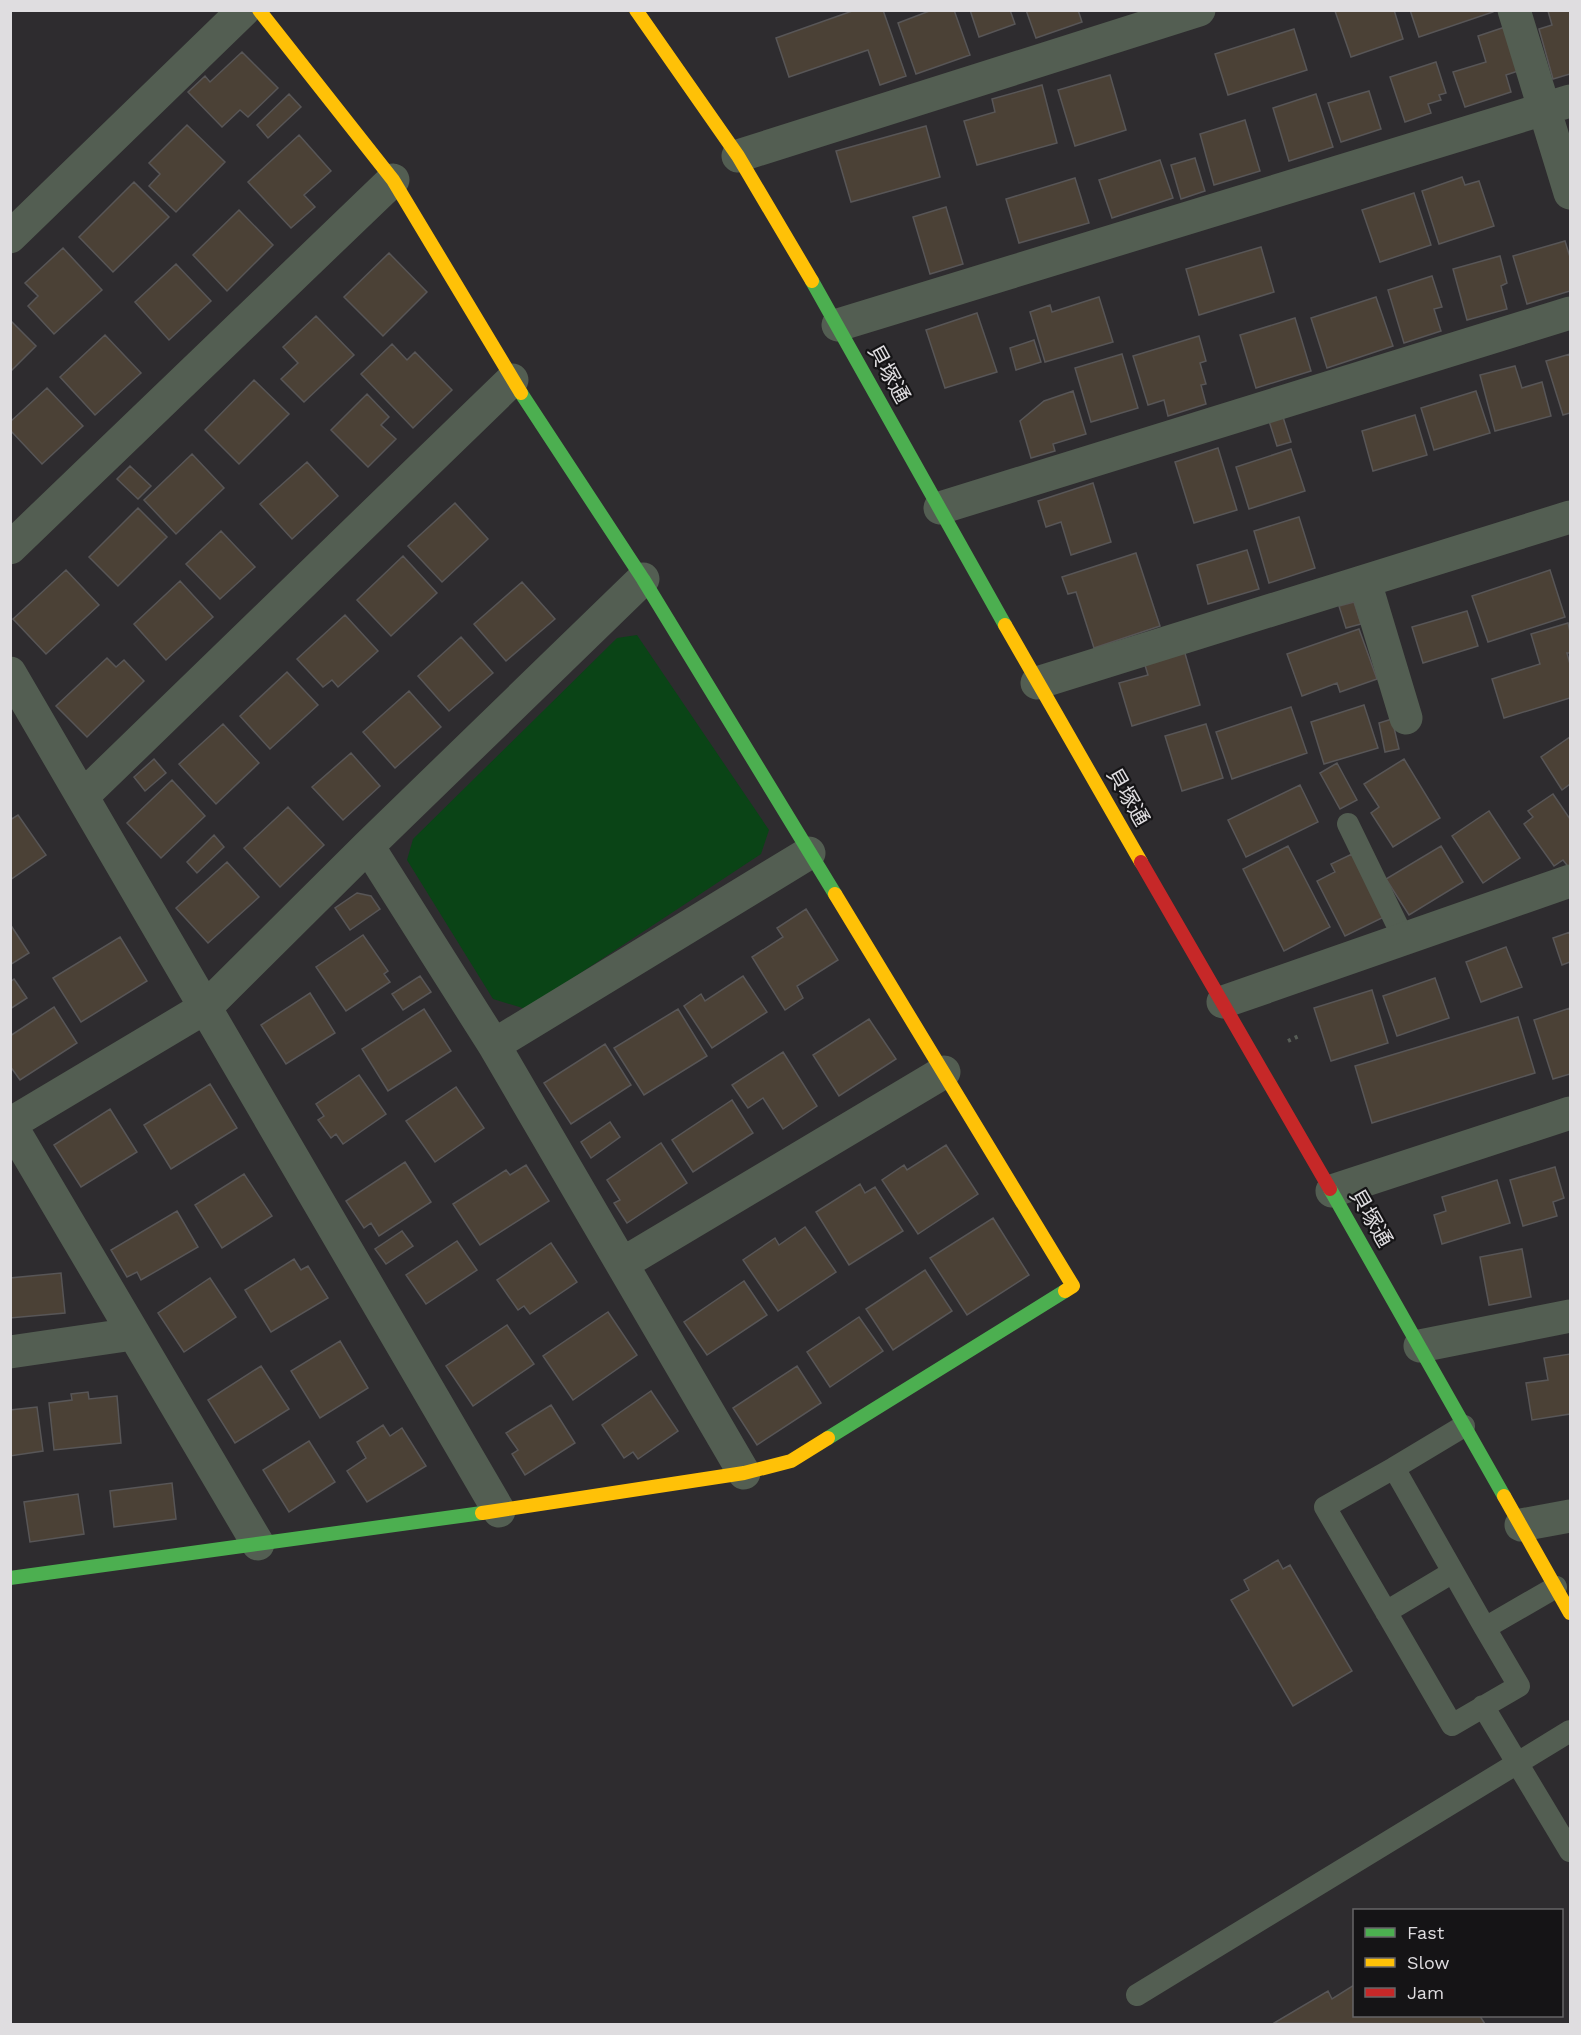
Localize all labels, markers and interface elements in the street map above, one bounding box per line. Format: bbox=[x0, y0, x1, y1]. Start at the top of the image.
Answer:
street label: 貝塚通 bbox=[863, 340, 916, 407]
street label: 貝塚通 bbox=[1102, 763, 1155, 830]
street label: 貝塚通 bbox=[1345, 1184, 1398, 1251]
legend bbox=[1353, 1909, 1563, 2017]
text: Fast bbox=[1407, 1922, 1445, 1943]
text: Slow bbox=[1407, 1952, 1450, 1973]
text: Jam bbox=[1407, 1982, 1444, 2003]

